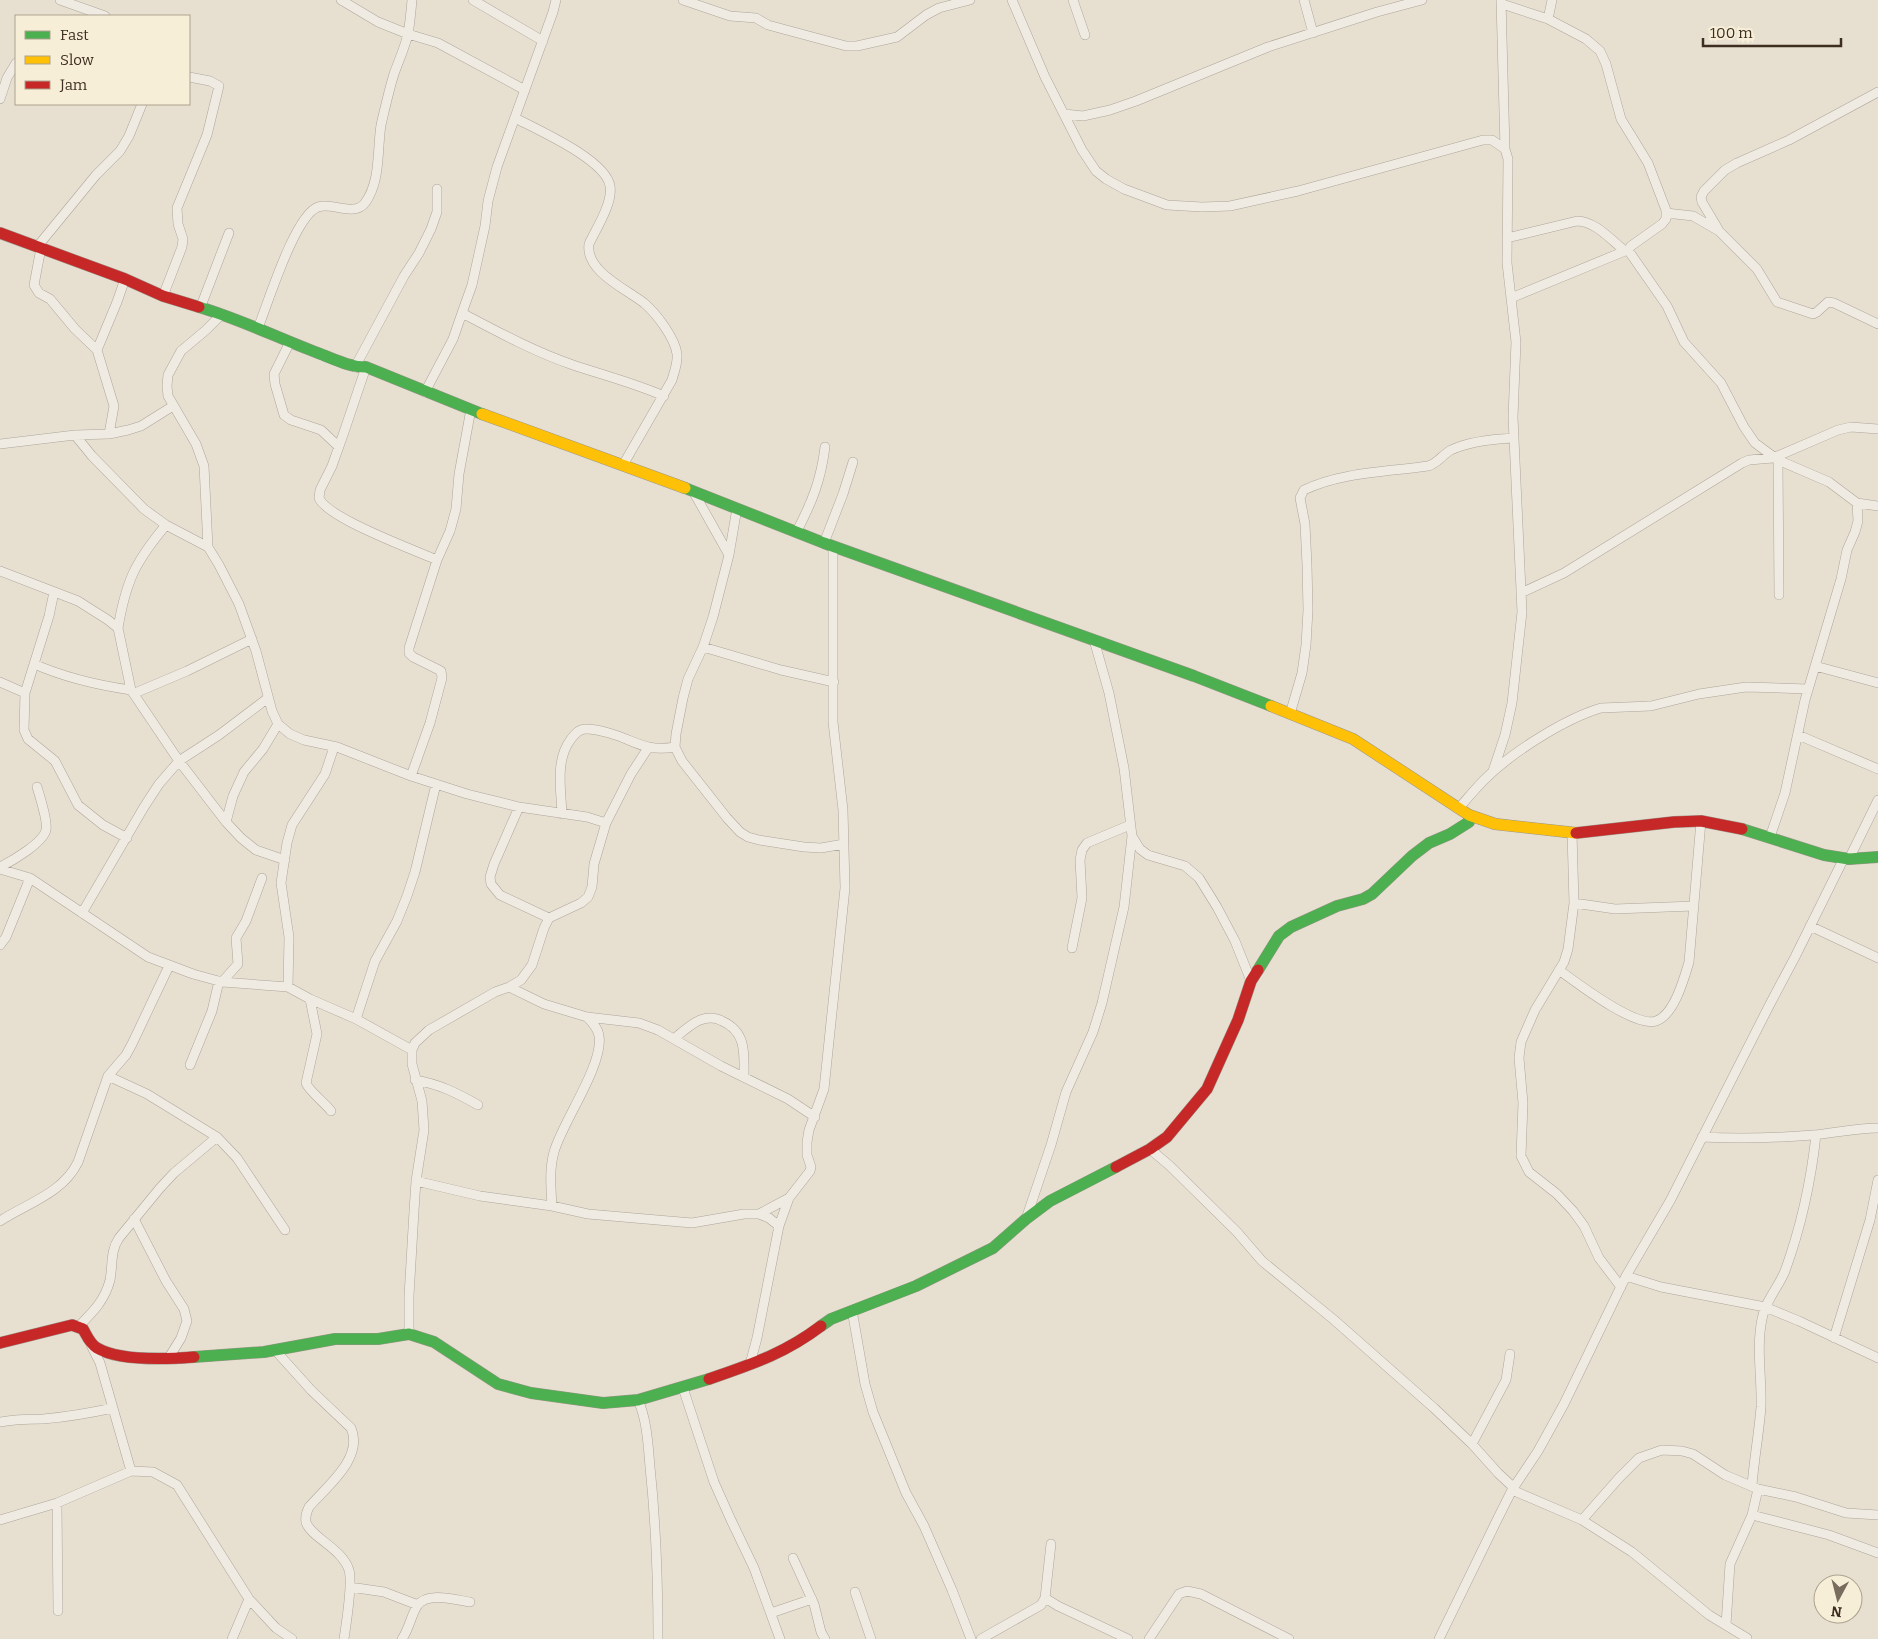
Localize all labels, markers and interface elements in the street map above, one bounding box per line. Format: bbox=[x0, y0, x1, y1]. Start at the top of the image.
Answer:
legend bbox=[15, 15, 190, 105]
scale bar bbox=[1703, 15, 1840, 47]
text: 100 m bbox=[1710, 24, 1753, 42]
text: Fast bbox=[60, 26, 89, 44]
text: Slow bbox=[60, 51, 95, 69]
text: Jam bbox=[59, 76, 88, 94]
north arrow bbox=[1813, 1574, 1863, 1624]
text: N bbox=[1830, 1602, 1843, 1621]

